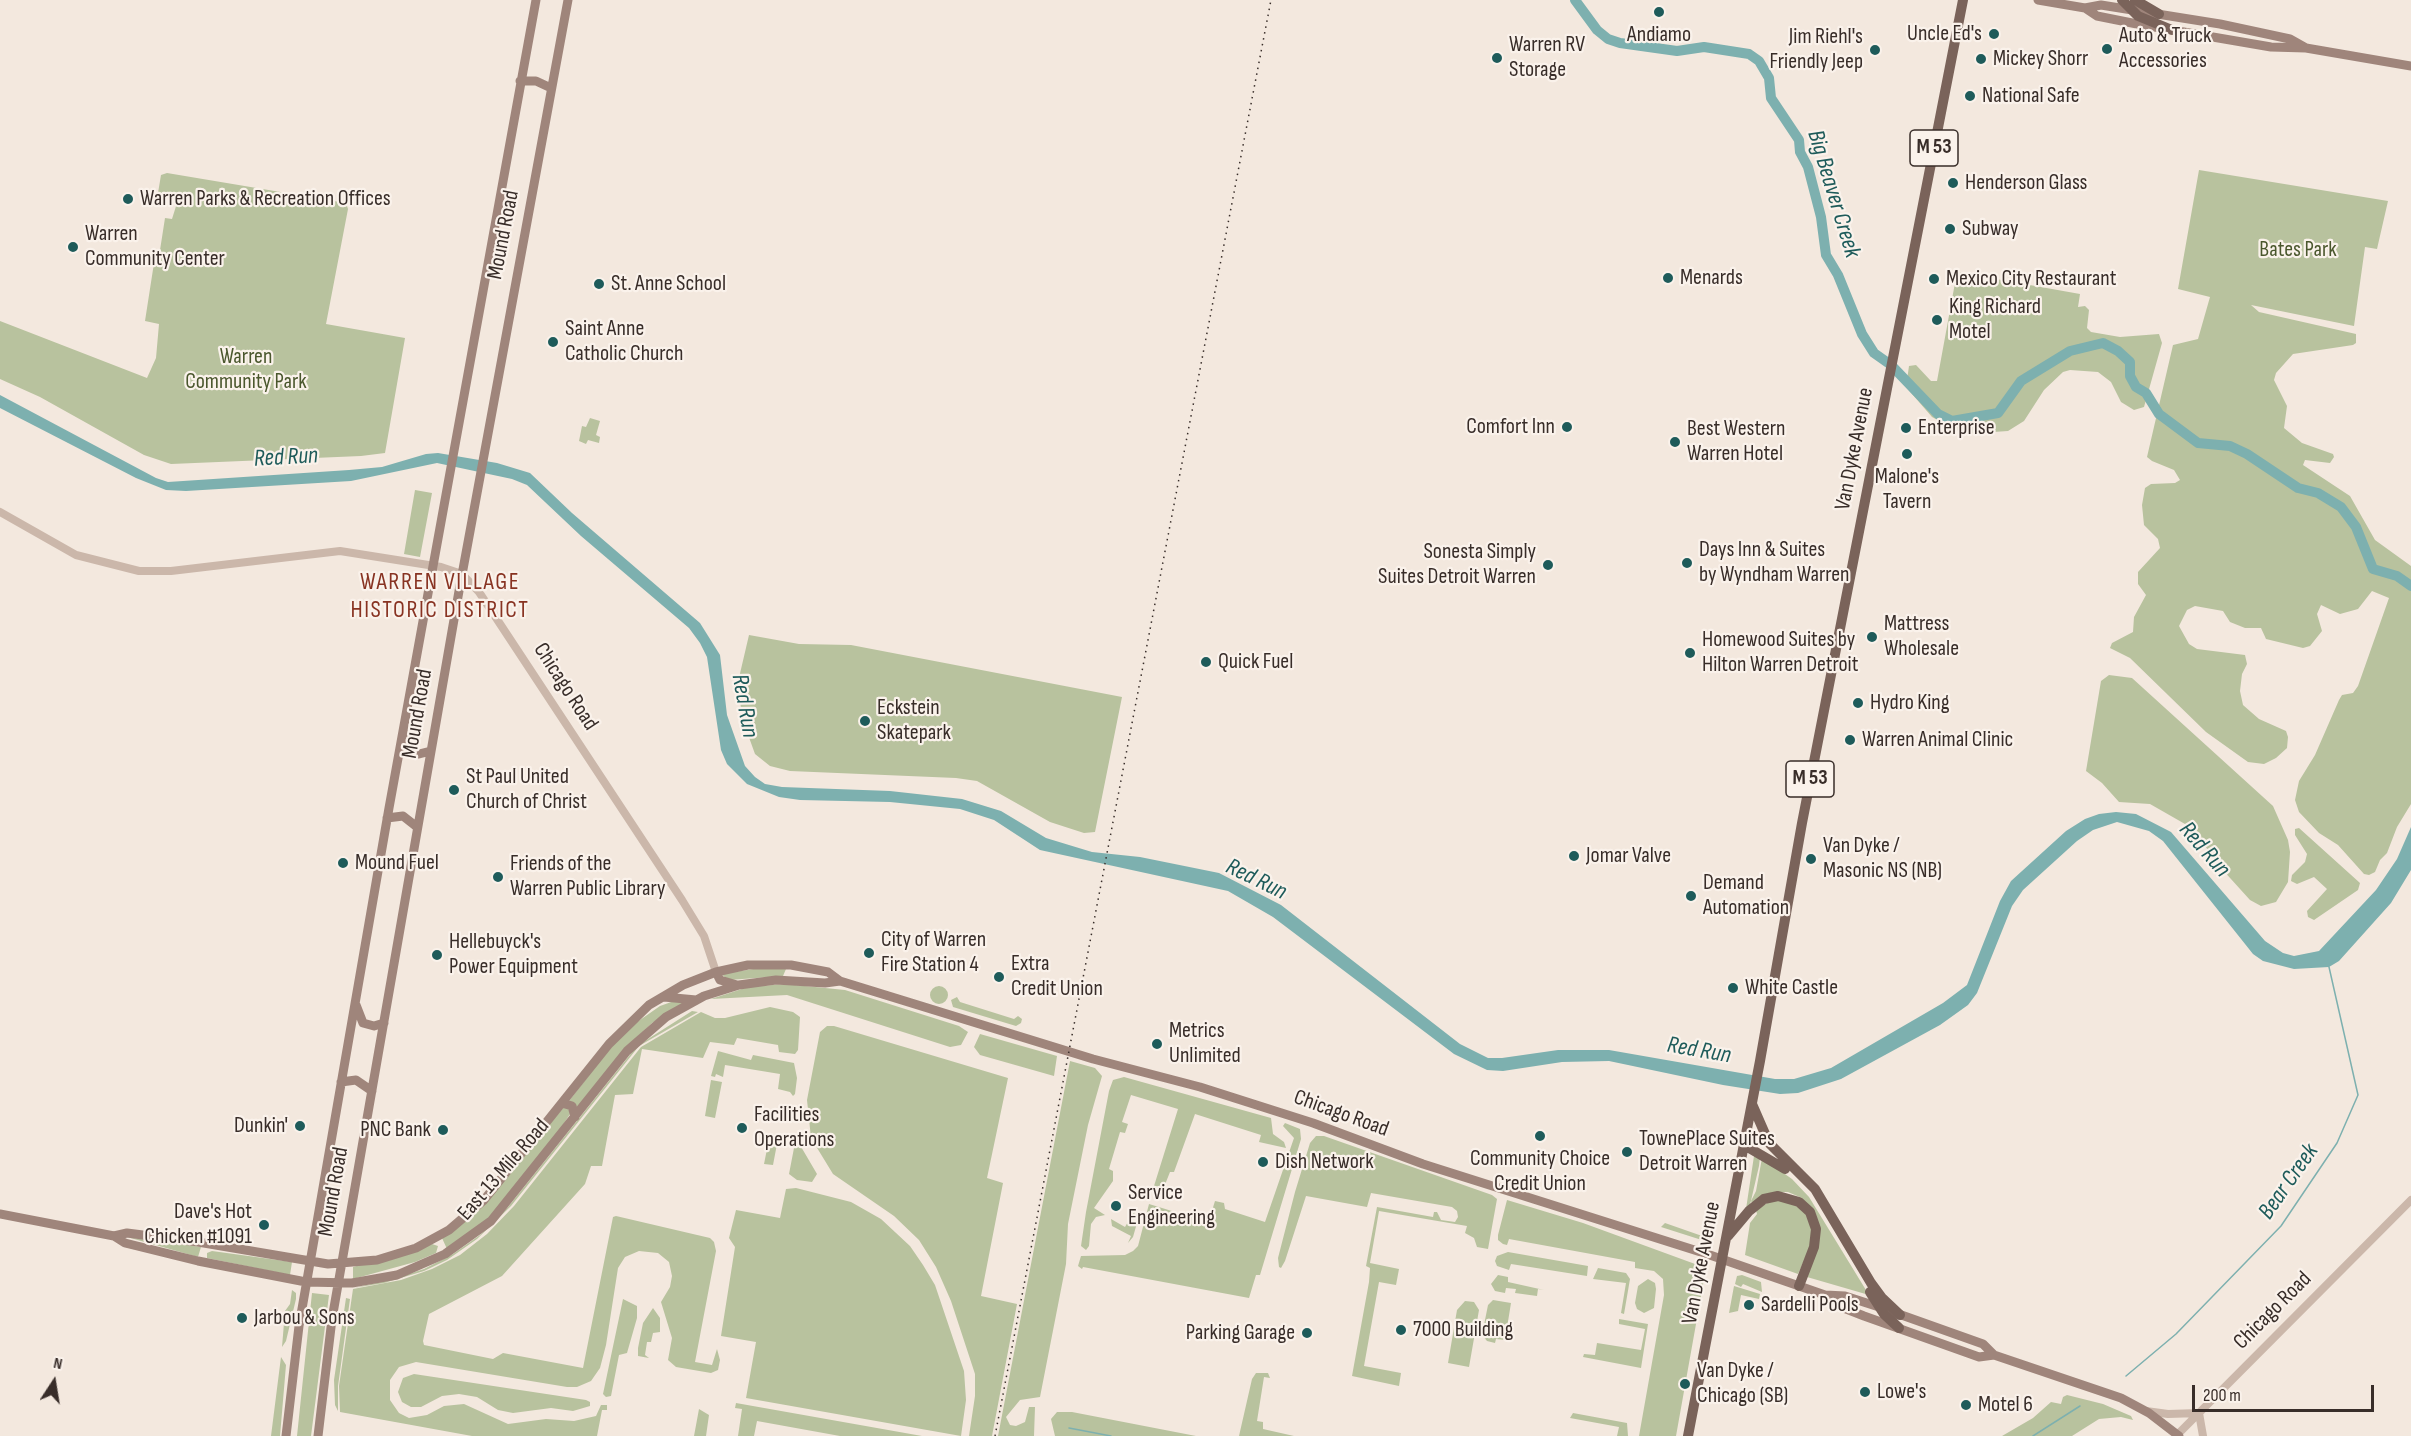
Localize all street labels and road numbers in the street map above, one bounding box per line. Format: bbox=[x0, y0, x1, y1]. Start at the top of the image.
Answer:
road number: M 53 bbox=[1910, 130, 1958, 166]
street label: Mound Road bbox=[482, 188, 526, 282]
street label: Van Dyke Avenue bbox=[1830, 386, 1880, 512]
street label: Chicago Road bbox=[527, 638, 603, 736]
street label: Mound Road bbox=[397, 667, 439, 761]
road number: M 53 bbox=[1786, 761, 1834, 797]
street label: Chicago Road bbox=[1290, 1085, 1392, 1143]
street label: East 13 Mile Road bbox=[453, 1114, 555, 1226]
street label: Mound Road bbox=[313, 1145, 355, 1239]
street label: Van Dyke Avenue bbox=[1677, 1200, 1727, 1326]
street label: Chicago Road bbox=[2229, 1267, 2317, 1355]

